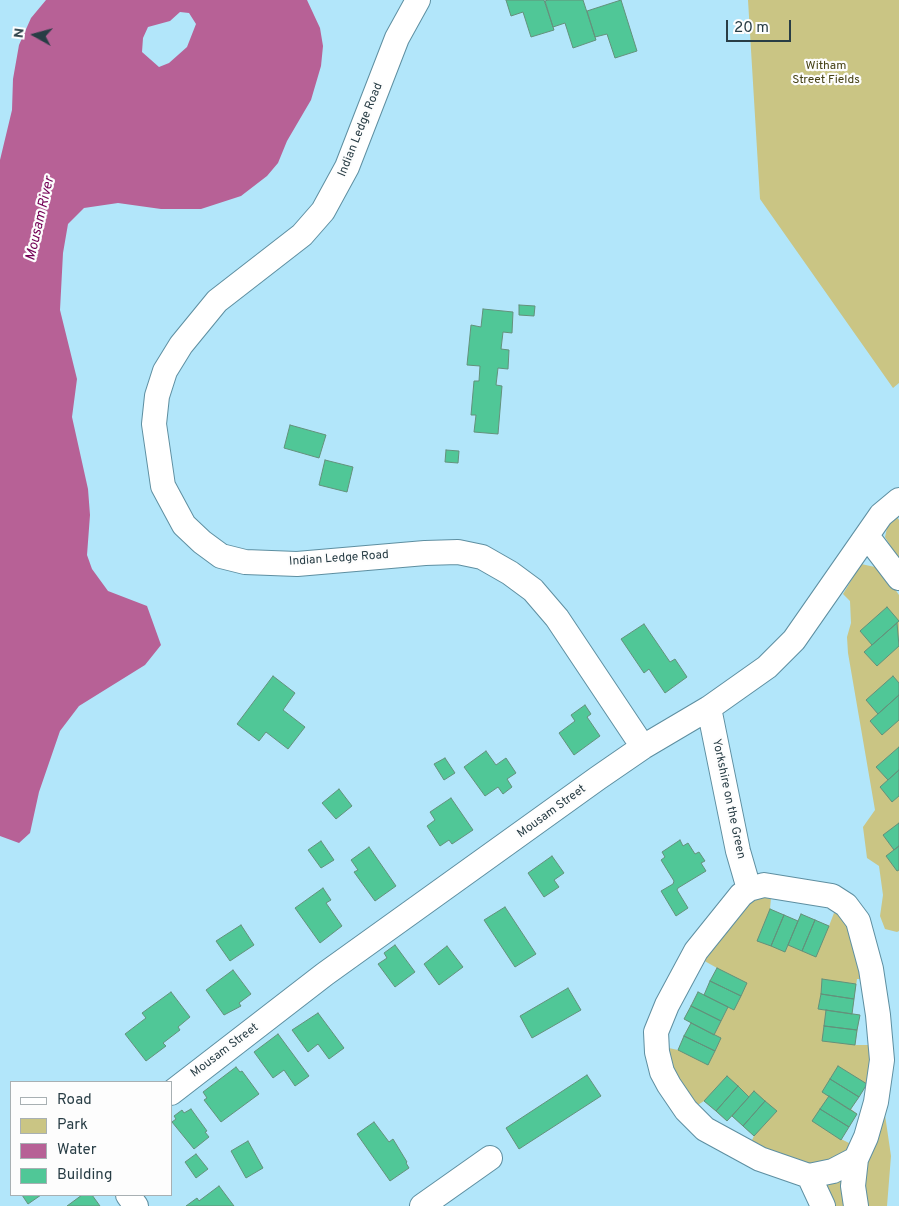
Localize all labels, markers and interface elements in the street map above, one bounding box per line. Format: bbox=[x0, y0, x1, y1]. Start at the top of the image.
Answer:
north arrow bbox=[10, 10, 60, 60]
scale bar bbox=[729, 10, 794, 42]
text: 20 m bbox=[734, 19, 769, 38]
text: N bbox=[11, 27, 29, 39]
park label: Witham Street Fields bbox=[792, 60, 860, 88]
street label: Indian Ledge Road bbox=[336, 81, 386, 179]
water label: Mousam River bbox=[23, 175, 59, 263]
street label: Indian Ledge Road bbox=[289, 548, 389, 570]
street label: Yorkshire on the Green bbox=[708, 738, 748, 860]
street label: Mousam Street bbox=[515, 782, 589, 842]
street label: Mousam Street bbox=[188, 1021, 262, 1081]
legend bbox=[10, 1081, 172, 1196]
text: Road bbox=[57, 1091, 92, 1110]
text: Park bbox=[57, 1116, 88, 1135]
text: Water bbox=[57, 1141, 96, 1160]
text: Building bbox=[57, 1166, 112, 1185]

